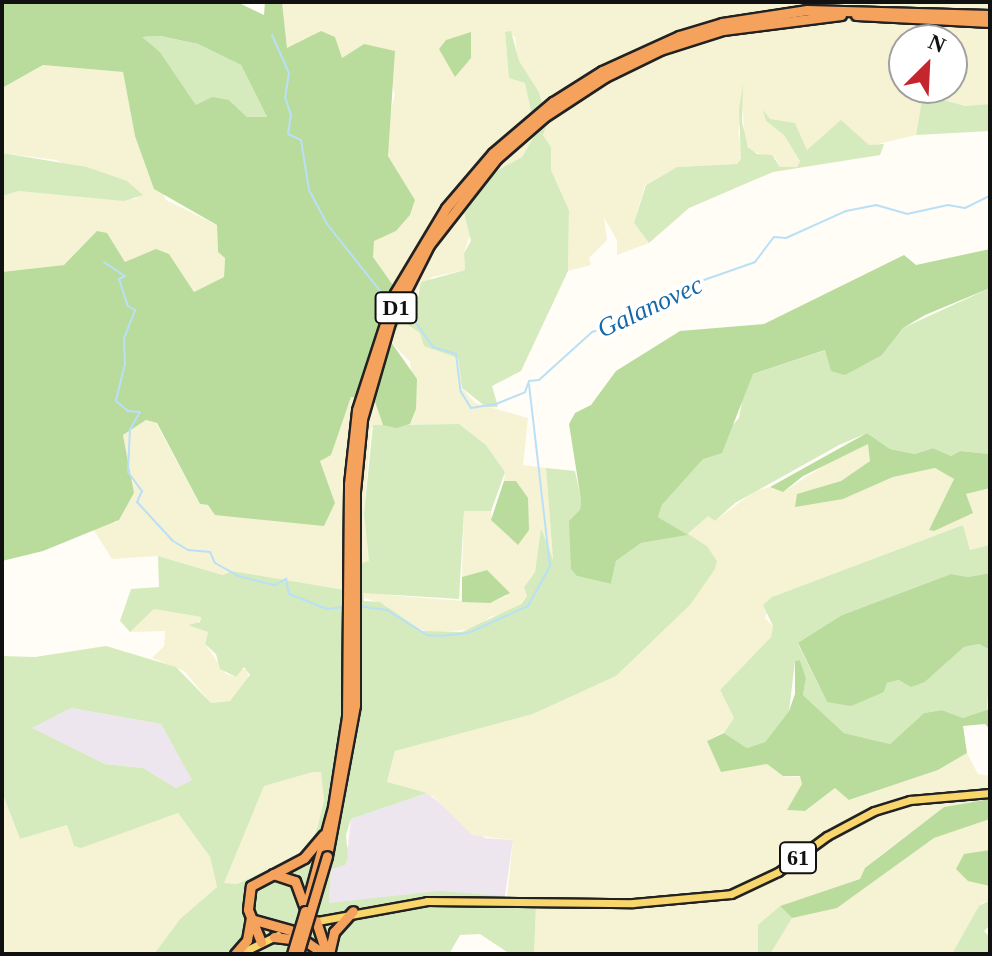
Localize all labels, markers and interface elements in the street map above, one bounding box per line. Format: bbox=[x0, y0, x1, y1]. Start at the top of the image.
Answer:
north arrow bbox=[888, 24, 968, 104]
text: N bbox=[925, 29, 949, 58]
water label: Galanovec bbox=[592, 269, 708, 345]
road number: D1 bbox=[374, 290, 418, 326]
road number: 61 bbox=[778, 840, 818, 876]

